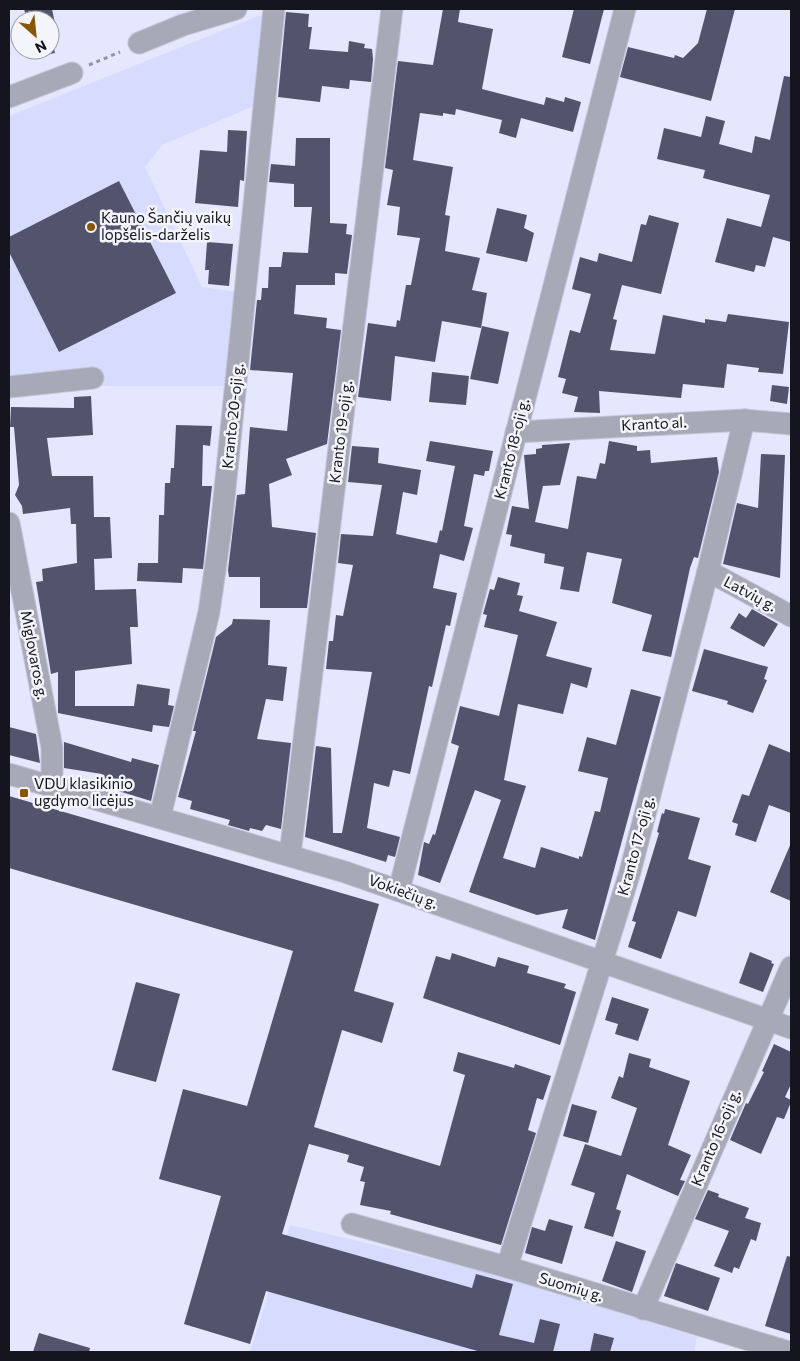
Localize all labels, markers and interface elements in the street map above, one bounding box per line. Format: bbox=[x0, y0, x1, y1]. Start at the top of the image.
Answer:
north arrow bbox=[10, 10, 60, 60]
text: N bbox=[33, 37, 50, 57]
place label: Kauno Šančių vaikų lopšelis-darželis bbox=[101, 207, 231, 243]
marker: Kauno Šančių vaikų lopšelis-darželis bbox=[85, 221, 97, 233]
street label: Kranto 20-oji g. bbox=[218, 362, 246, 469]
street label: Kranto 19-oji g. bbox=[325, 380, 355, 484]
street label: Kranto 18-oji g. bbox=[490, 396, 532, 501]
street label: Kranto al. bbox=[621, 412, 687, 434]
street label: Latvių g. bbox=[721, 572, 780, 614]
street label: Miglovaros g. bbox=[18, 609, 52, 701]
place label: VDU klasikinio ugdymo licėjus bbox=[34, 774, 134, 809]
marker: VDU klasikinio ugdymo licėjus bbox=[18, 787, 30, 799]
street label: Kranto 17-oji g. bbox=[613, 794, 657, 897]
street label: Vokiečių g. bbox=[366, 870, 440, 912]
street label: Kranto 16-oji g. bbox=[687, 1087, 744, 1189]
street label: Suomių g. bbox=[537, 1268, 605, 1304]

